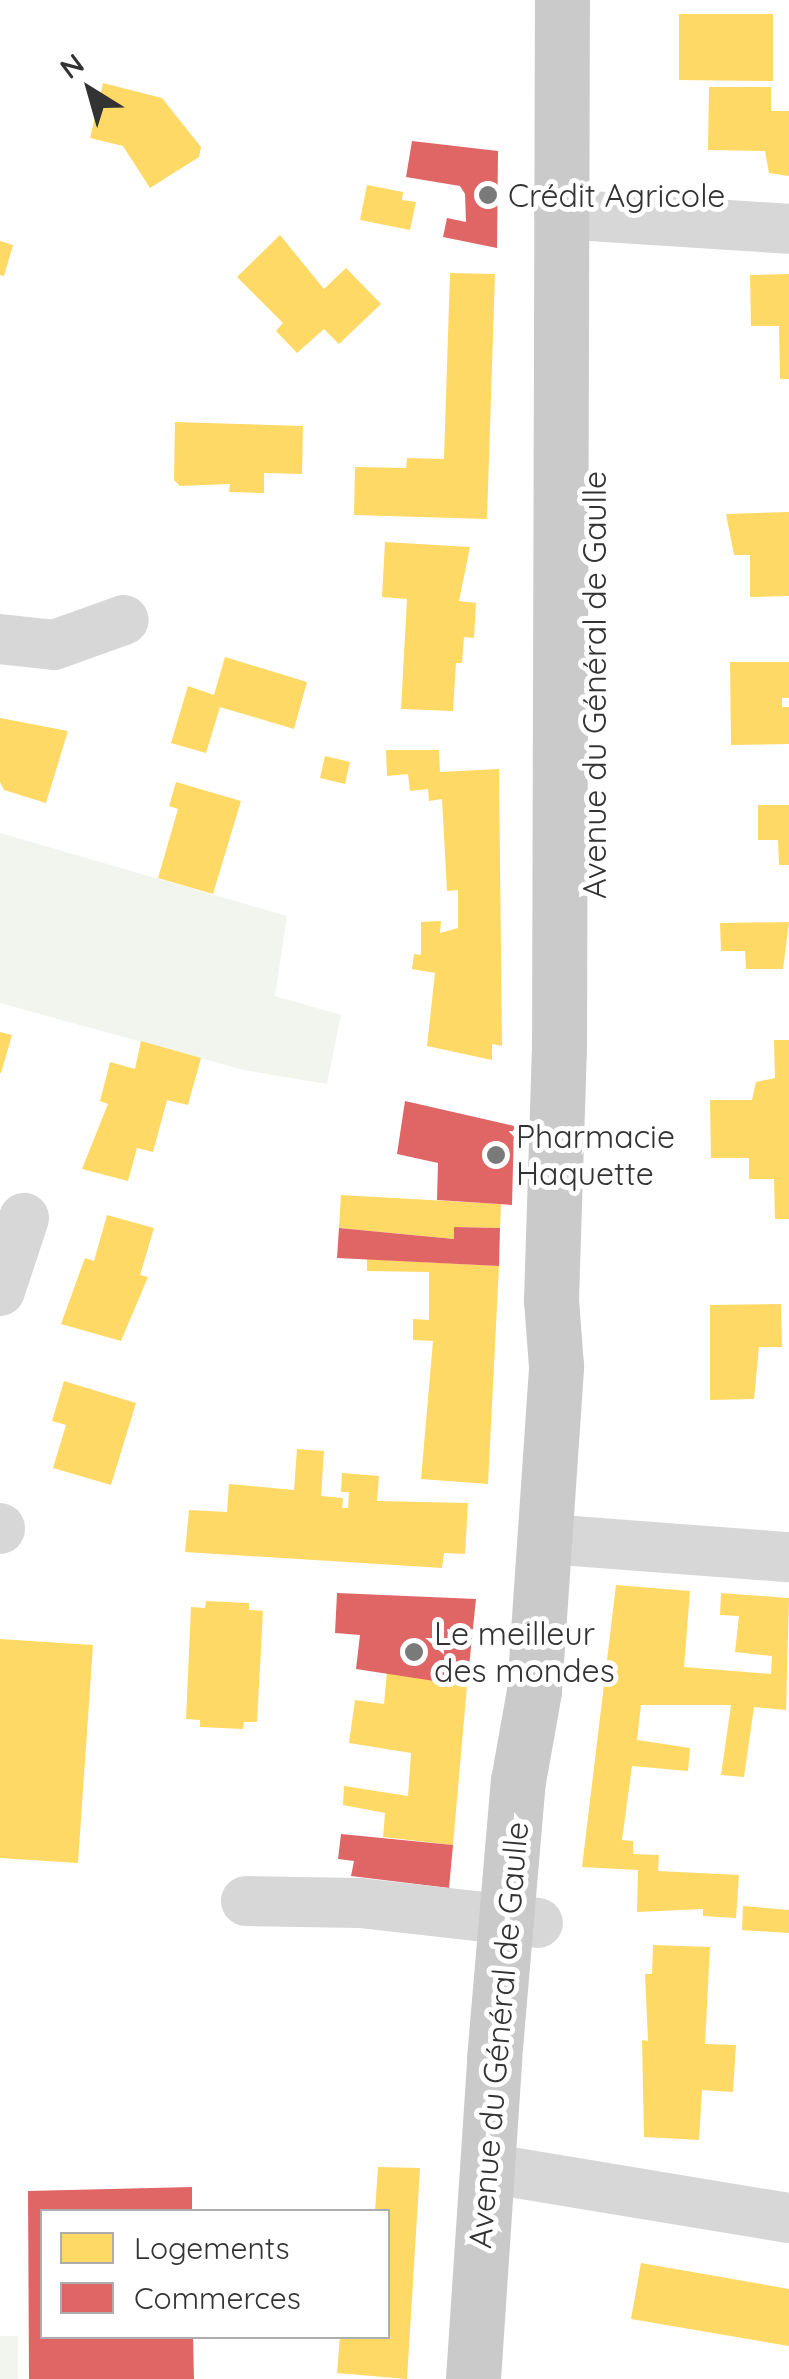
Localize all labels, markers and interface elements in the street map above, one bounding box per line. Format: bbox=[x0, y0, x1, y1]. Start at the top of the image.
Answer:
north arrow bbox=[40, 40, 140, 140]
text: N bbox=[53, 45, 90, 86]
place label: Crédit Agricole bbox=[508, 176, 725, 214]
marker: Crédit Agricole bbox=[477, 184, 499, 206]
street label: Avenue du Général de Gaulle bbox=[575, 471, 613, 899]
place label: Pharmacie Haquette bbox=[516, 1118, 675, 1193]
marker: Pharmacie Haquette bbox=[485, 1144, 507, 1166]
place label: Le meilleur des mondes bbox=[434, 1615, 615, 1690]
marker: Le meilleur des mondes bbox=[403, 1641, 425, 1663]
street label: Avenue du Général de Gaulle bbox=[460, 1820, 536, 2250]
legend bbox=[40, 2209, 390, 2339]
text: Logements bbox=[134, 2229, 290, 2267]
text: Commerces bbox=[134, 2279, 301, 2317]

